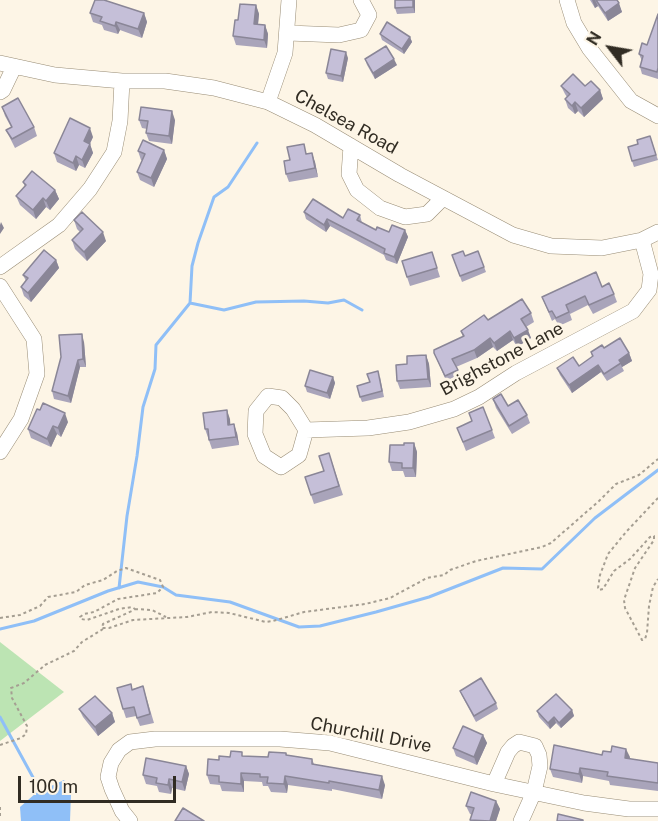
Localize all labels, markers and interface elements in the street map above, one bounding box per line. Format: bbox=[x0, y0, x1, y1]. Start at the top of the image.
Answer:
north arrow bbox=[580, 18, 640, 78]
text: N bbox=[583, 28, 606, 49]
street label: Chelsea Road bbox=[291, 85, 401, 159]
street label: Brighstone Lane bbox=[437, 317, 567, 401]
street label: Churchill Drive bbox=[309, 713, 433, 757]
scale bar bbox=[21, 764, 178, 802]
text: 100 m bbox=[29, 776, 78, 797]

